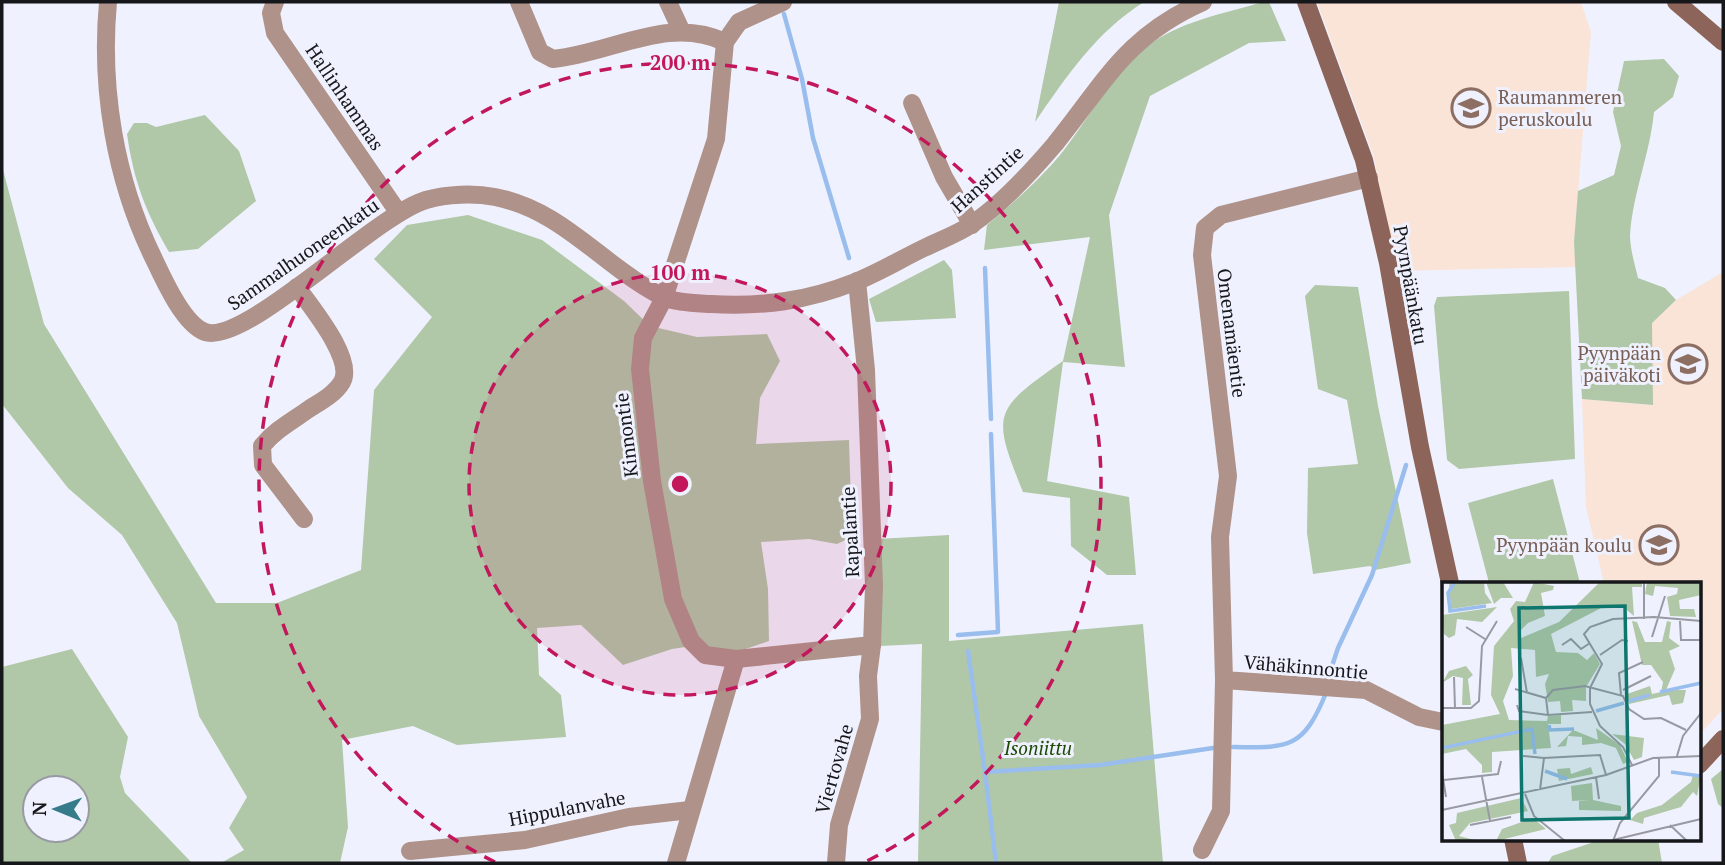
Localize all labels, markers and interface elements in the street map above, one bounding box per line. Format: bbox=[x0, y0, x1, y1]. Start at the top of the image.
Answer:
street label: Hallinhammas bbox=[301, 39, 390, 155]
text: 200 m bbox=[650, 48, 711, 76]
place label: Raumanmeren peruskoulu bbox=[1498, 84, 1622, 131]
school or university icon: Raumanmeren peruskoulu bbox=[1450, 87, 1492, 129]
street label: Hanstintie bbox=[945, 139, 1028, 218]
street label: Sammalhuoneenkatu bbox=[222, 192, 383, 315]
street label: Pyynpäänkatu bbox=[1389, 223, 1434, 347]
text: 100 m bbox=[650, 258, 711, 286]
street label: Omenamäentie bbox=[1212, 267, 1253, 399]
place label: Pyynpään päiväkoti bbox=[1577, 340, 1661, 387]
school or university icon: Pyynpään päiväkoti bbox=[1667, 343, 1709, 385]
street label: Kinnontie bbox=[608, 392, 643, 479]
centre of rings bbox=[668, 472, 692, 496]
street label: Rapalantie bbox=[835, 486, 864, 578]
school or university icon: Pyynpään koulu bbox=[1638, 524, 1680, 566]
place label: Pyynpään koulu bbox=[1496, 532, 1632, 557]
inset map bbox=[1442, 582, 1700, 840]
street label: Vähäkinnontie bbox=[1243, 649, 1369, 684]
street label: Viertovahe bbox=[809, 721, 858, 817]
park label: Isoniittu bbox=[1003, 735, 1072, 760]
north arrow bbox=[21, 774, 91, 844]
street label: Hippulanvahe bbox=[506, 784, 627, 831]
text: N bbox=[26, 801, 51, 816]

